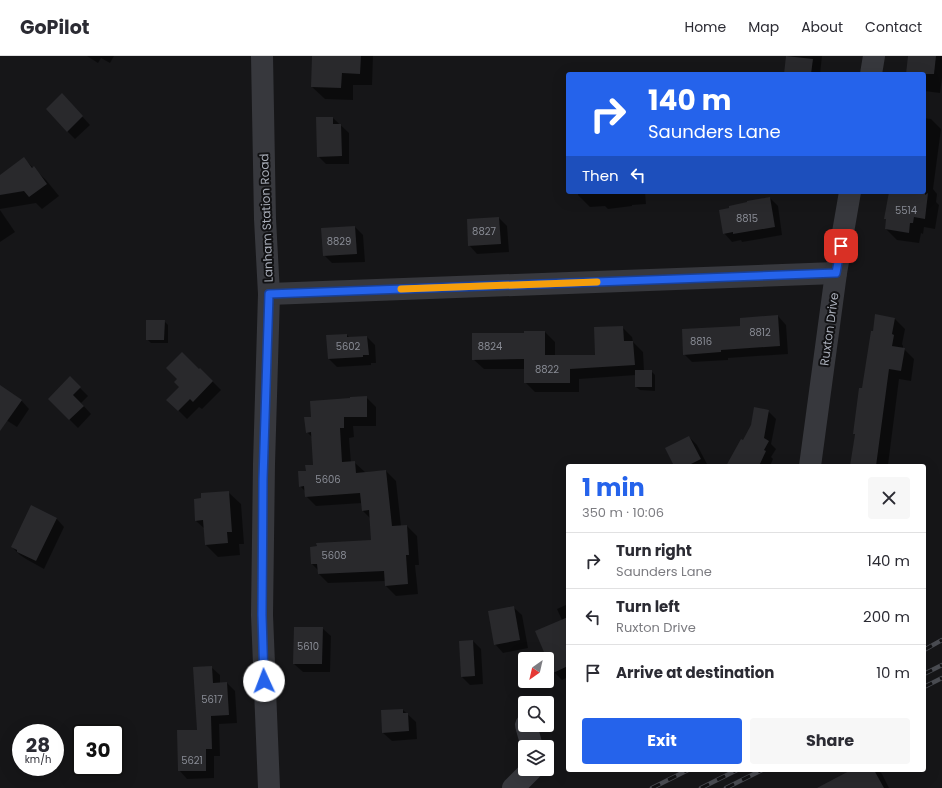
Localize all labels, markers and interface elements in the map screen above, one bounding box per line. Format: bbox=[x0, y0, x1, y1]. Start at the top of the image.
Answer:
text: GoPilot bbox=[20, 14, 89, 41]
text: Home bbox=[684, 17, 726, 37]
text: Map bbox=[748, 17, 779, 37]
text: About bbox=[801, 17, 843, 37]
text: Contact bbox=[865, 17, 922, 37]
text: 140 m bbox=[648, 81, 731, 120]
icon: right bbox=[582, 88, 634, 140]
text: Saunders Lane bbox=[648, 119, 781, 144]
street label: Lanham Station Road bbox=[255, 153, 277, 283]
icon: left bbox=[627, 164, 649, 186]
text: Then bbox=[582, 165, 619, 186]
house number: 5514 bbox=[895, 203, 917, 218]
house number: 8815 bbox=[736, 211, 758, 226]
house number: 8827 bbox=[472, 224, 496, 239]
pin bbox=[824, 229, 858, 263]
house number: 8829 bbox=[327, 234, 351, 249]
icon: arrive bbox=[830, 235, 852, 257]
street label: Ruxton Drive bbox=[815, 291, 843, 367]
house number: 8812 bbox=[749, 325, 771, 340]
house number: 8816 bbox=[690, 334, 712, 349]
house number: 5602 bbox=[336, 339, 361, 354]
house number: 8824 bbox=[478, 339, 502, 354]
house number: 8822 bbox=[535, 362, 559, 377]
text: 1 min bbox=[582, 471, 645, 504]
house number: 5606 bbox=[315, 472, 341, 487]
button: close bbox=[868, 477, 910, 519]
text: 350 m · 10:06 bbox=[582, 503, 664, 522]
text: Turn right bbox=[616, 540, 692, 561]
house number: 5608 bbox=[321, 548, 347, 563]
icon: right bbox=[582, 550, 604, 572]
text: 140 m bbox=[867, 550, 910, 571]
text: Saunders Lane bbox=[616, 562, 712, 581]
text: Turn left bbox=[616, 596, 680, 617]
icon: left bbox=[582, 606, 604, 628]
text: 200 m bbox=[863, 606, 910, 627]
text: Ruxton Drive bbox=[616, 618, 696, 637]
house number: 5610 bbox=[297, 639, 319, 654]
north arrow bbox=[518, 652, 554, 688]
map controls bbox=[518, 652, 554, 776]
position arrow bbox=[243, 660, 285, 702]
icon: arrive bbox=[582, 662, 604, 684]
text: Arrive at destination bbox=[616, 662, 774, 683]
text: 10 m bbox=[876, 662, 910, 683]
house number: 5617 bbox=[201, 692, 223, 707]
button: search bbox=[518, 696, 554, 732]
button: Exit bbox=[582, 718, 742, 764]
button: Share bbox=[750, 718, 910, 764]
speed limit sign: 30 bbox=[72, 724, 124, 776]
text: 28 bbox=[26, 731, 50, 759]
button: layers bbox=[518, 740, 554, 776]
text: km/h bbox=[25, 752, 51, 767]
house number: 5621 bbox=[181, 753, 203, 768]

